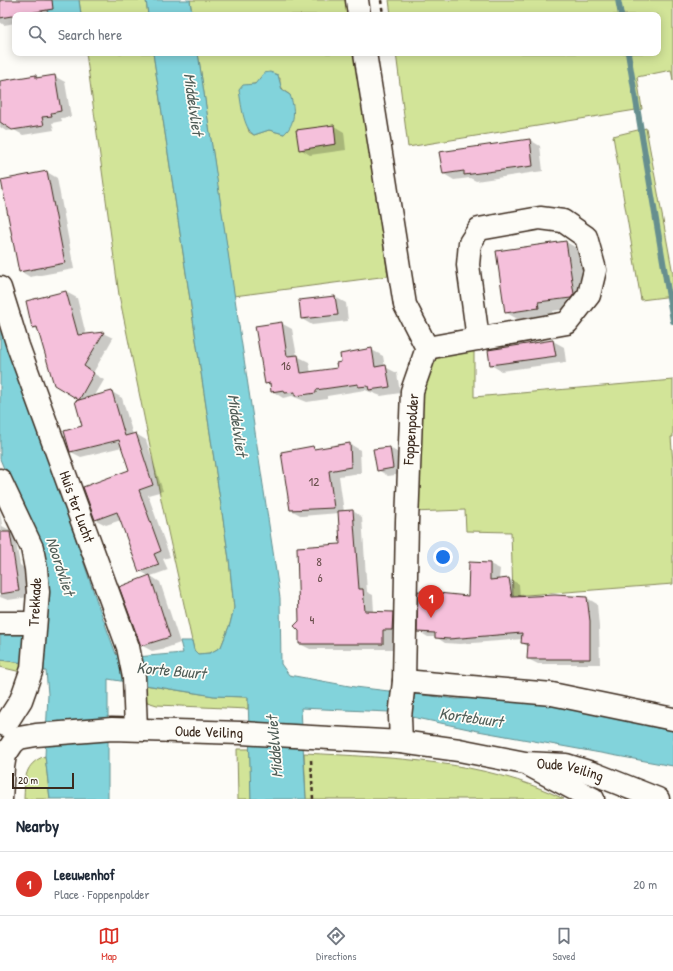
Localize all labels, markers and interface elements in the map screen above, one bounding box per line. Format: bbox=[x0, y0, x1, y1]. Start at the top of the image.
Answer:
search box bbox=[12, 12, 661, 56]
icon: search bbox=[26, 23, 48, 45]
text: Search here bbox=[58, 24, 122, 45]
water label: Middelvliet bbox=[179, 72, 210, 139]
house number: 16 bbox=[281, 356, 291, 374]
street label: Foppenpolder bbox=[397, 392, 423, 466]
water label: Middelvliet bbox=[223, 393, 254, 460]
street label: Huis ter Lucht bbox=[55, 468, 100, 546]
house number: 12 bbox=[309, 472, 319, 490]
water label: Noordvliet bbox=[41, 534, 81, 600]
your location bbox=[433, 547, 453, 567]
house number: 8 bbox=[316, 552, 322, 570]
house number: 6 bbox=[317, 568, 323, 586]
street label: Trekkade bbox=[23, 577, 46, 627]
pin: 1 bbox=[418, 585, 444, 618]
house number: 4 bbox=[310, 610, 315, 628]
water label: Korte Buurt bbox=[136, 656, 209, 684]
water label: Kortebuurt bbox=[438, 702, 507, 733]
water label: Middelvliet bbox=[260, 713, 288, 779]
street label: Oude Veiling bbox=[175, 720, 244, 743]
street label: Oude Veiling bbox=[536, 753, 607, 787]
scale bar bbox=[12, 771, 74, 790]
text: 20 m bbox=[18, 773, 38, 787]
text: Nearby bbox=[16, 814, 59, 837]
text: Leeuwenhof bbox=[54, 864, 115, 885]
text: 1 bbox=[27, 875, 31, 893]
text: 20 m bbox=[633, 875, 657, 893]
text: Place · Foppenpolder bbox=[54, 885, 149, 903]
tab: Map bbox=[98, 925, 120, 963]
tab: Directions bbox=[316, 925, 357, 963]
tab: Saved bbox=[553, 925, 575, 963]

